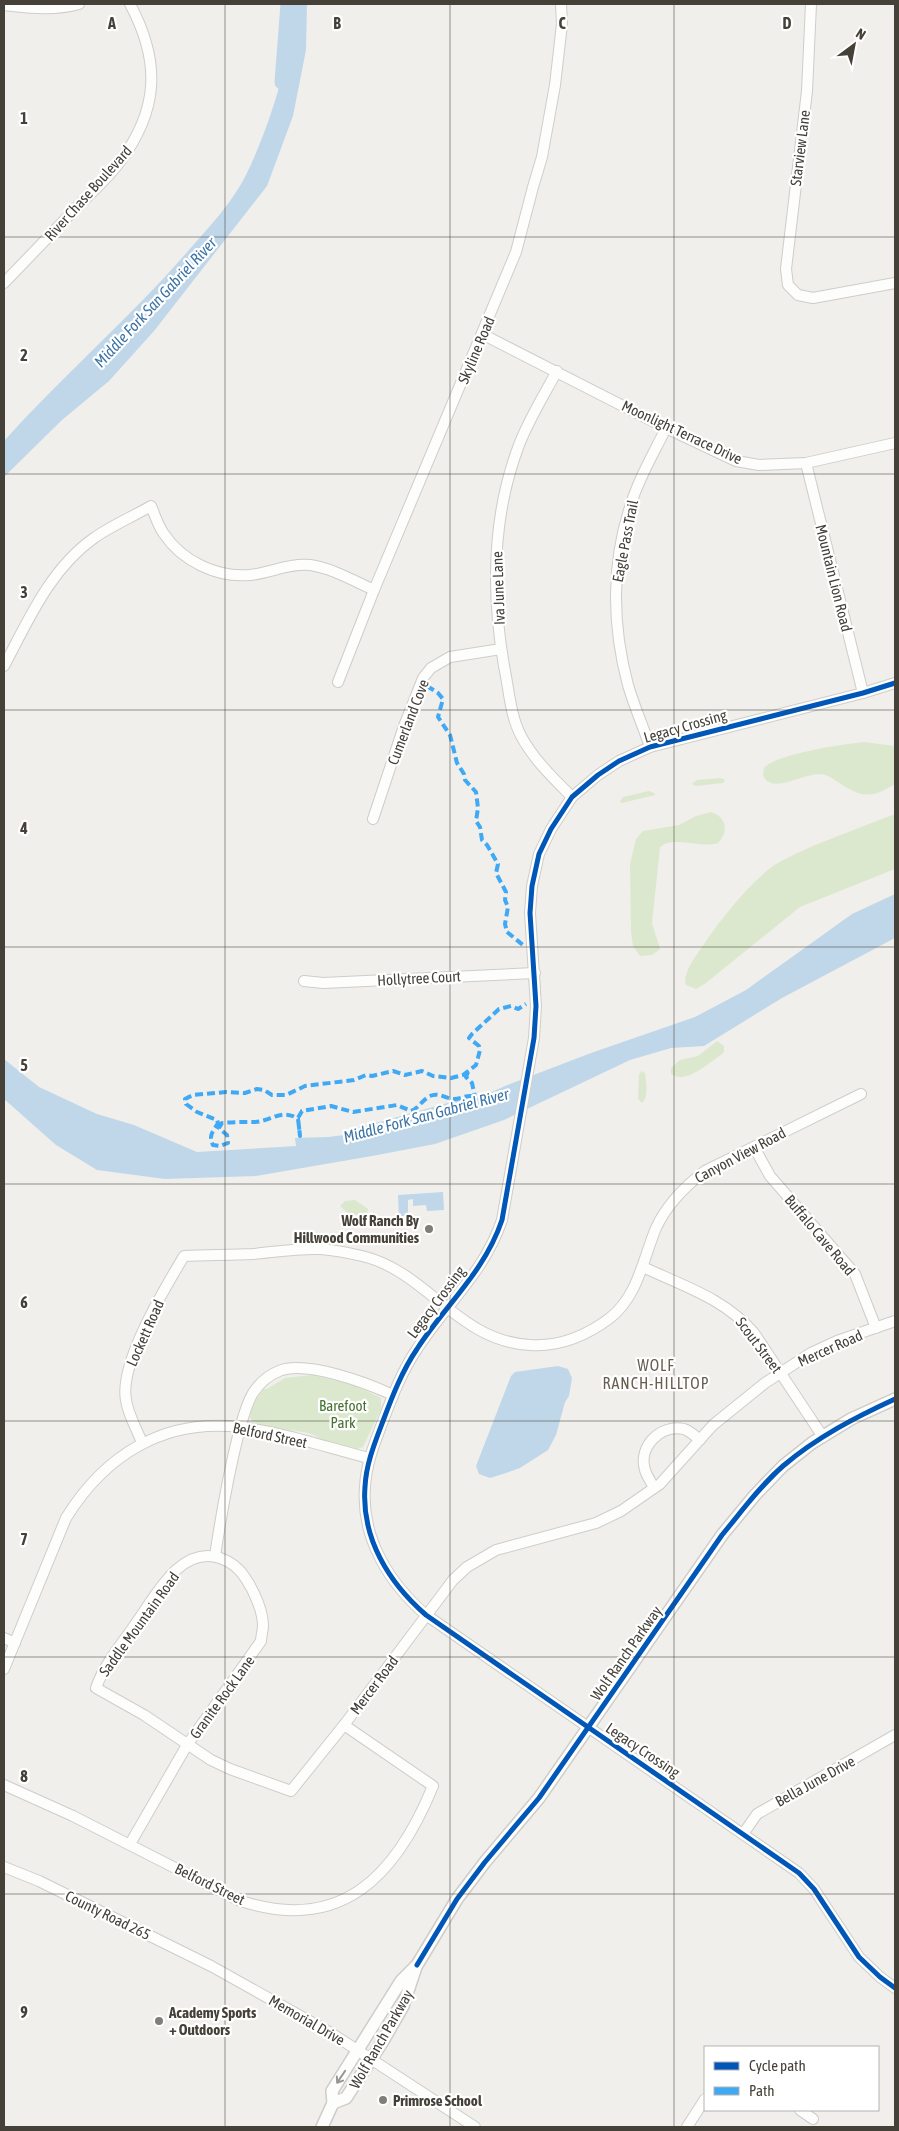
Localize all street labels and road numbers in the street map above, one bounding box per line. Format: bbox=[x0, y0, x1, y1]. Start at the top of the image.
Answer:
street label: Starview Lane bbox=[787, 109, 813, 187]
street label: River Chase Boulevard bbox=[41, 142, 135, 244]
street label: Skyline Road bbox=[454, 314, 498, 386]
street label: Moonlight Terrace Drive bbox=[619, 397, 745, 467]
street label: Eagle Pass Trail bbox=[609, 498, 641, 584]
street label: Mountain Lion Road bbox=[812, 523, 856, 633]
street label: Iva June Lane bbox=[488, 551, 508, 625]
street label: Cumerland Cove bbox=[384, 677, 432, 767]
street label: Legacy Crossing bbox=[642, 706, 729, 746]
street label: Hollytree Court bbox=[377, 967, 461, 989]
street label: Canyon View Road bbox=[692, 1124, 788, 1186]
street label: Buffalo Cave Road bbox=[781, 1191, 859, 1279]
street label: Legacy Crossing bbox=[403, 1262, 469, 1341]
street label: Lockett Road bbox=[123, 1297, 167, 1369]
street label: Scout Street bbox=[733, 1314, 785, 1376]
street label: Mercer Road bbox=[795, 1326, 865, 1370]
street label: Belford Street bbox=[231, 1419, 309, 1451]
street label: Saddle Mountain Road bbox=[96, 1569, 182, 1679]
street label: Wolf Ranch Parkway bbox=[587, 1603, 665, 1703]
street label: Granite Rock Lane bbox=[186, 1652, 258, 1742]
street label: Mercer Road bbox=[347, 1652, 401, 1718]
street label: Legacy Crossing bbox=[603, 1719, 684, 1781]
street label: Bella June Drive bbox=[772, 1752, 858, 1810]
street label: Belford Street bbox=[172, 1860, 248, 1908]
street label: County Road 265 bbox=[63, 1887, 153, 1943]
street label: Wolf Ranch Parkway bbox=[346, 1987, 416, 2091]
street label: Memorial Drive bbox=[266, 1991, 348, 2049]

